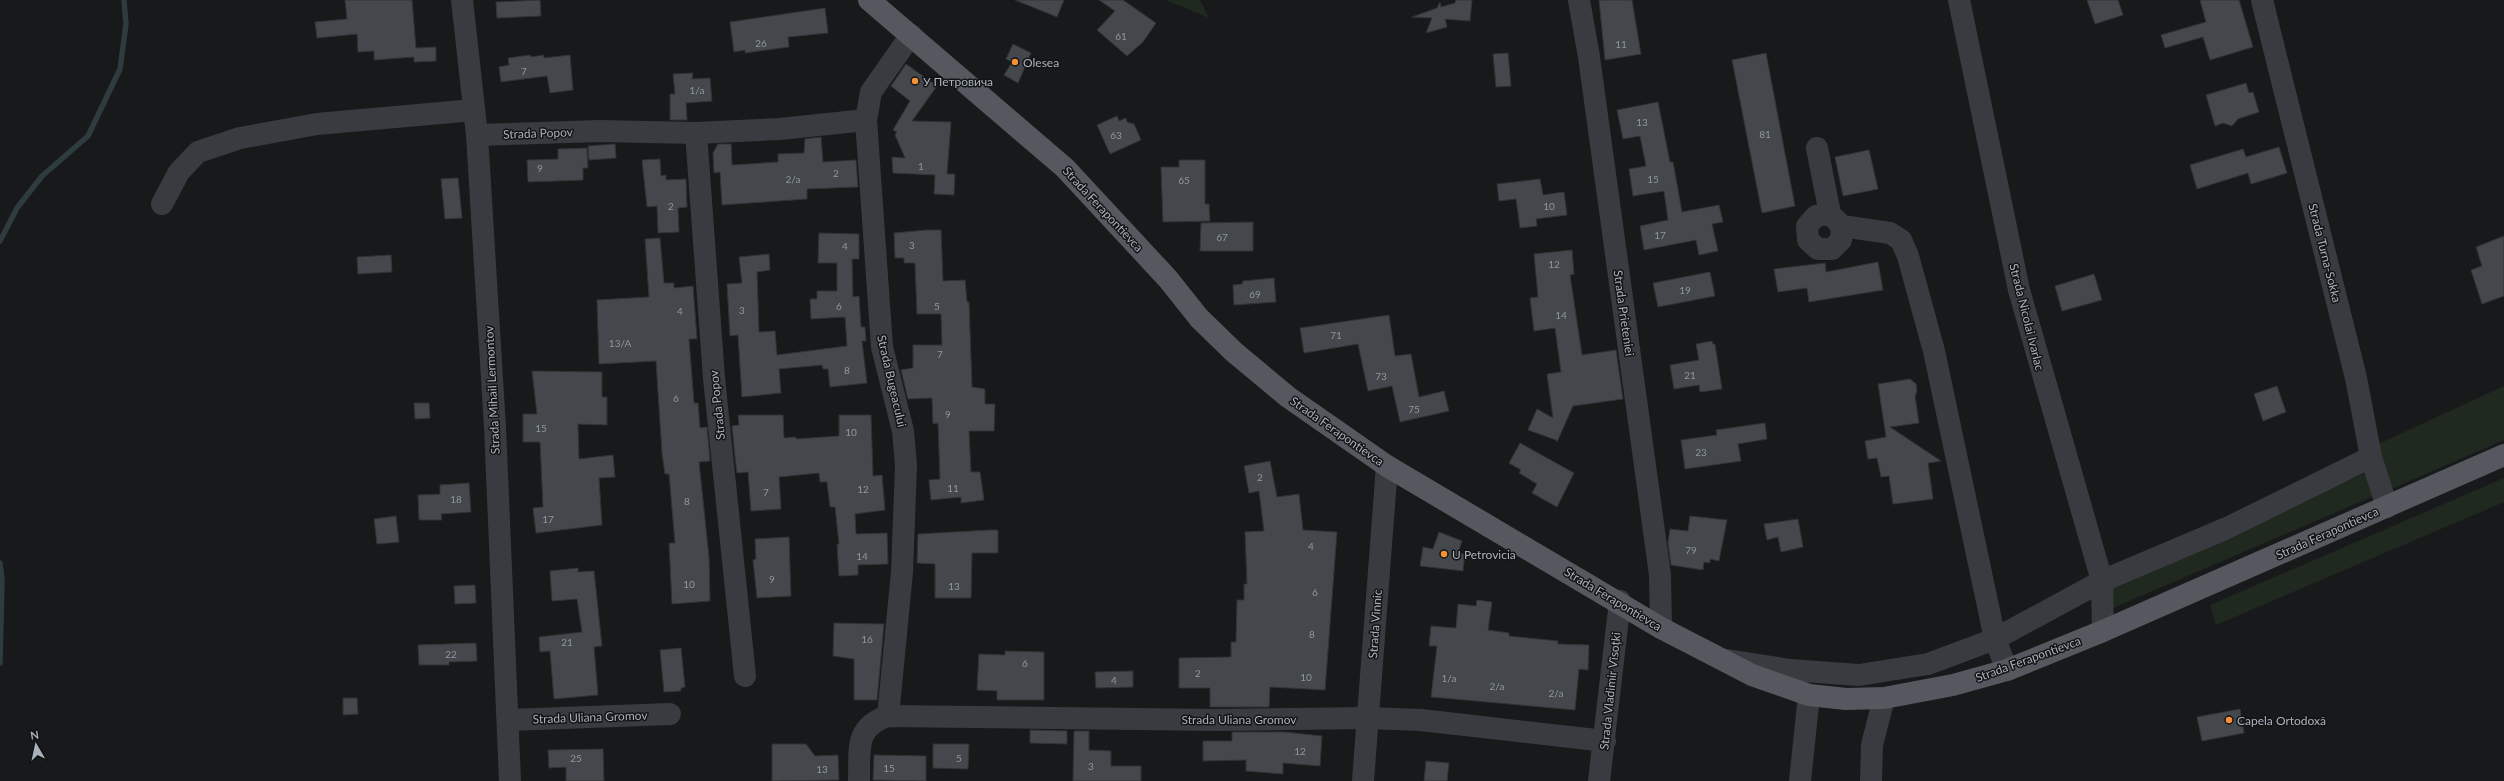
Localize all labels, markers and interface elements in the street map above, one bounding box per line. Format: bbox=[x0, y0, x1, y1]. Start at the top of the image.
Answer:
house number: 61 bbox=[1115, 30, 1127, 42]
house number: 26 bbox=[755, 37, 767, 49]
house number: 11 bbox=[1615, 38, 1627, 50]
place label: Olesea bbox=[1023, 55, 1059, 70]
marker: Olesea bbox=[1010, 57, 1020, 67]
house number: 7 bbox=[521, 65, 527, 77]
place label: У Петровича bbox=[923, 74, 993, 89]
marker: У Петровича bbox=[910, 76, 920, 86]
house number: 1/a bbox=[690, 84, 704, 96]
house number: 13 bbox=[1636, 116, 1648, 128]
street label: Strada Popov bbox=[503, 124, 574, 142]
house number: 81 bbox=[1759, 128, 1771, 140]
house number: 63 bbox=[1110, 129, 1122, 141]
house number: 1 bbox=[918, 160, 924, 172]
house number: 9 bbox=[537, 162, 543, 174]
street label: Strada Ferapontievca bbox=[1060, 163, 1146, 255]
house number: 2 bbox=[833, 167, 839, 179]
house number: 2/a bbox=[786, 173, 800, 185]
house number: 15 bbox=[1647, 173, 1659, 185]
house number: 65 bbox=[1178, 174, 1190, 186]
house number: 2 bbox=[668, 200, 674, 212]
house number: 10 bbox=[1543, 200, 1555, 212]
street label: Strada Turna-Sokka bbox=[2305, 202, 2345, 304]
house number: 17 bbox=[1654, 229, 1666, 241]
house number: 67 bbox=[1216, 231, 1228, 243]
house number: 3 bbox=[909, 239, 915, 251]
house number: 4 bbox=[842, 240, 848, 252]
house number: 12 bbox=[1548, 258, 1560, 270]
street label: Strada Nicolai Ivarlac bbox=[2006, 262, 2048, 372]
street label: Strada Prieteniei bbox=[1611, 269, 1637, 357]
house number: 19 bbox=[1679, 284, 1691, 296]
house number: 69 bbox=[1249, 288, 1261, 300]
house number: 6 bbox=[836, 300, 842, 312]
house number: 5 bbox=[934, 300, 940, 312]
house number: 3 bbox=[739, 304, 745, 316]
house number: 4 bbox=[677, 305, 683, 317]
house number: 14 bbox=[1555, 309, 1567, 321]
street label: Strada Mihail Lermontov bbox=[481, 325, 503, 455]
house number: 71 bbox=[1330, 329, 1342, 341]
street label: Strada Bugeacului bbox=[874, 333, 910, 429]
house number: 13/A bbox=[609, 337, 631, 349]
house number: 7 bbox=[937, 348, 943, 360]
house number: 8 bbox=[844, 364, 850, 376]
street label: Strada Popov bbox=[706, 369, 728, 440]
house number: 21 bbox=[1684, 369, 1696, 381]
house number: 73 bbox=[1375, 370, 1387, 382]
house number: 6 bbox=[673, 392, 679, 404]
street label: Strada Ferapontievca bbox=[1287, 393, 1387, 469]
house number: 75 bbox=[1408, 403, 1420, 415]
house number: 9 bbox=[945, 408, 951, 420]
house number: 15 bbox=[535, 422, 547, 434]
house number: 10 bbox=[845, 426, 857, 438]
house number: 23 bbox=[1695, 446, 1707, 458]
house number: 2 bbox=[1257, 471, 1263, 483]
house number: 11 bbox=[947, 482, 959, 494]
house number: 12 bbox=[857, 483, 869, 495]
house number: 7 bbox=[763, 486, 769, 498]
house number: 18 bbox=[450, 493, 462, 505]
house number: 8 bbox=[684, 495, 690, 507]
street label: Strada Ferapontievca bbox=[2273, 504, 2381, 562]
house number: 17 bbox=[542, 513, 554, 525]
house number: 4 bbox=[1308, 540, 1314, 552]
house number: 79 bbox=[1685, 544, 1697, 556]
place label: U Petrovicia bbox=[1452, 547, 1516, 562]
marker: U Petrovicia bbox=[1439, 549, 1449, 559]
house number: 14 bbox=[856, 550, 868, 562]
street label: Strada Ferapontievca bbox=[1562, 564, 1664, 634]
house number: 9 bbox=[769, 573, 775, 585]
house number: 10 bbox=[683, 578, 695, 590]
house number: 13 bbox=[948, 580, 960, 592]
house number: 6 bbox=[1312, 586, 1318, 598]
street label: Strada Vinnic bbox=[1365, 589, 1385, 659]
house number: 8 bbox=[1309, 628, 1315, 640]
street label: Strada Vladimir Vîsoțki bbox=[1596, 631, 1624, 751]
house number: 16 bbox=[861, 633, 873, 645]
street label: Strada Ferapontievca bbox=[1973, 633, 2083, 685]
house number: 21 bbox=[561, 636, 573, 648]
house number: 22 bbox=[445, 648, 457, 660]
house number: 6 bbox=[1022, 657, 1028, 669]
house number: 2 bbox=[1195, 667, 1201, 679]
house number: 10 bbox=[1300, 671, 1312, 683]
house number: 1/a bbox=[1442, 672, 1456, 684]
house number: 4 bbox=[1111, 674, 1117, 686]
house number: 2/a bbox=[1490, 680, 1504, 692]
house number: 2/a bbox=[1549, 687, 1563, 699]
street label: Strada Uliana Gromov bbox=[532, 707, 649, 727]
street label: Strada Uliana Gromov bbox=[1182, 712, 1297, 727]
place label: Capela Ortodoxă bbox=[2237, 713, 2326, 728]
marker: Capela Ortodoxă bbox=[2224, 715, 2234, 725]
north arrow bbox=[16, 725, 56, 765]
text: N bbox=[29, 728, 40, 742]
house number: 12 bbox=[1294, 745, 1306, 757]
house number: 25 bbox=[570, 752, 582, 764]
house number: 5 bbox=[956, 752, 962, 764]
house number: 3 bbox=[1088, 760, 1094, 772]
house number: 15 bbox=[883, 762, 895, 774]
house number: 13 bbox=[816, 763, 828, 775]

